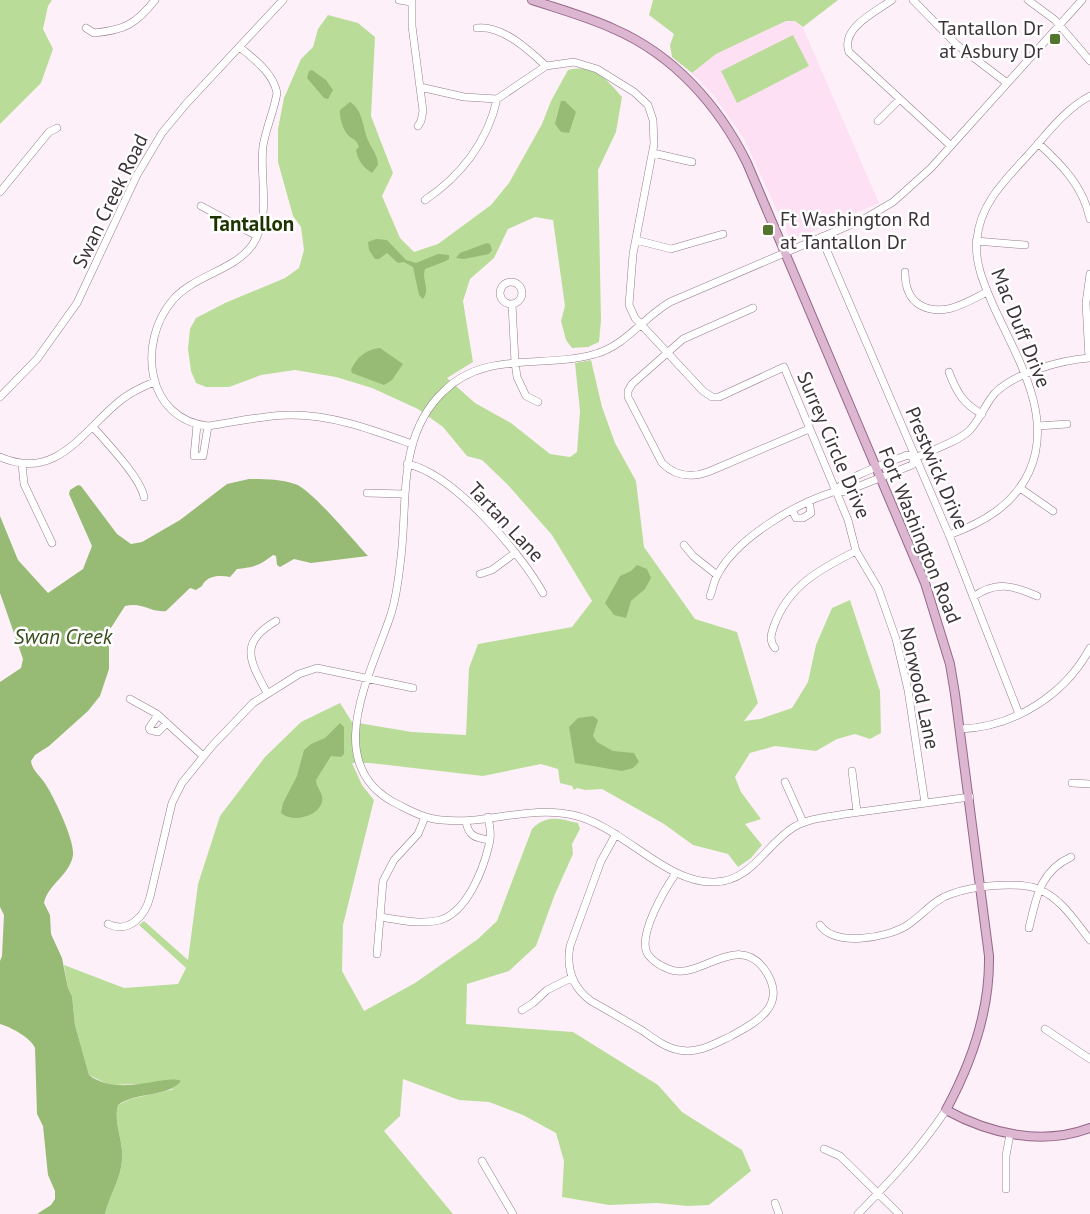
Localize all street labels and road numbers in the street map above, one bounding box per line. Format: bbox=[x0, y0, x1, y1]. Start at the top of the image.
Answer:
street label: Swan Creek Road bbox=[66, 130, 154, 272]
street label: Mac Duff Drive bbox=[985, 265, 1057, 391]
street label: Surrey Circle Drive bbox=[791, 367, 877, 523]
street label: Prestwick Drive bbox=[899, 403, 975, 533]
street label: Fort Washington Road bbox=[873, 443, 967, 627]
street label: Tartan Lane bbox=[462, 476, 550, 568]
street label: Norwood Lane bbox=[894, 625, 946, 751]

